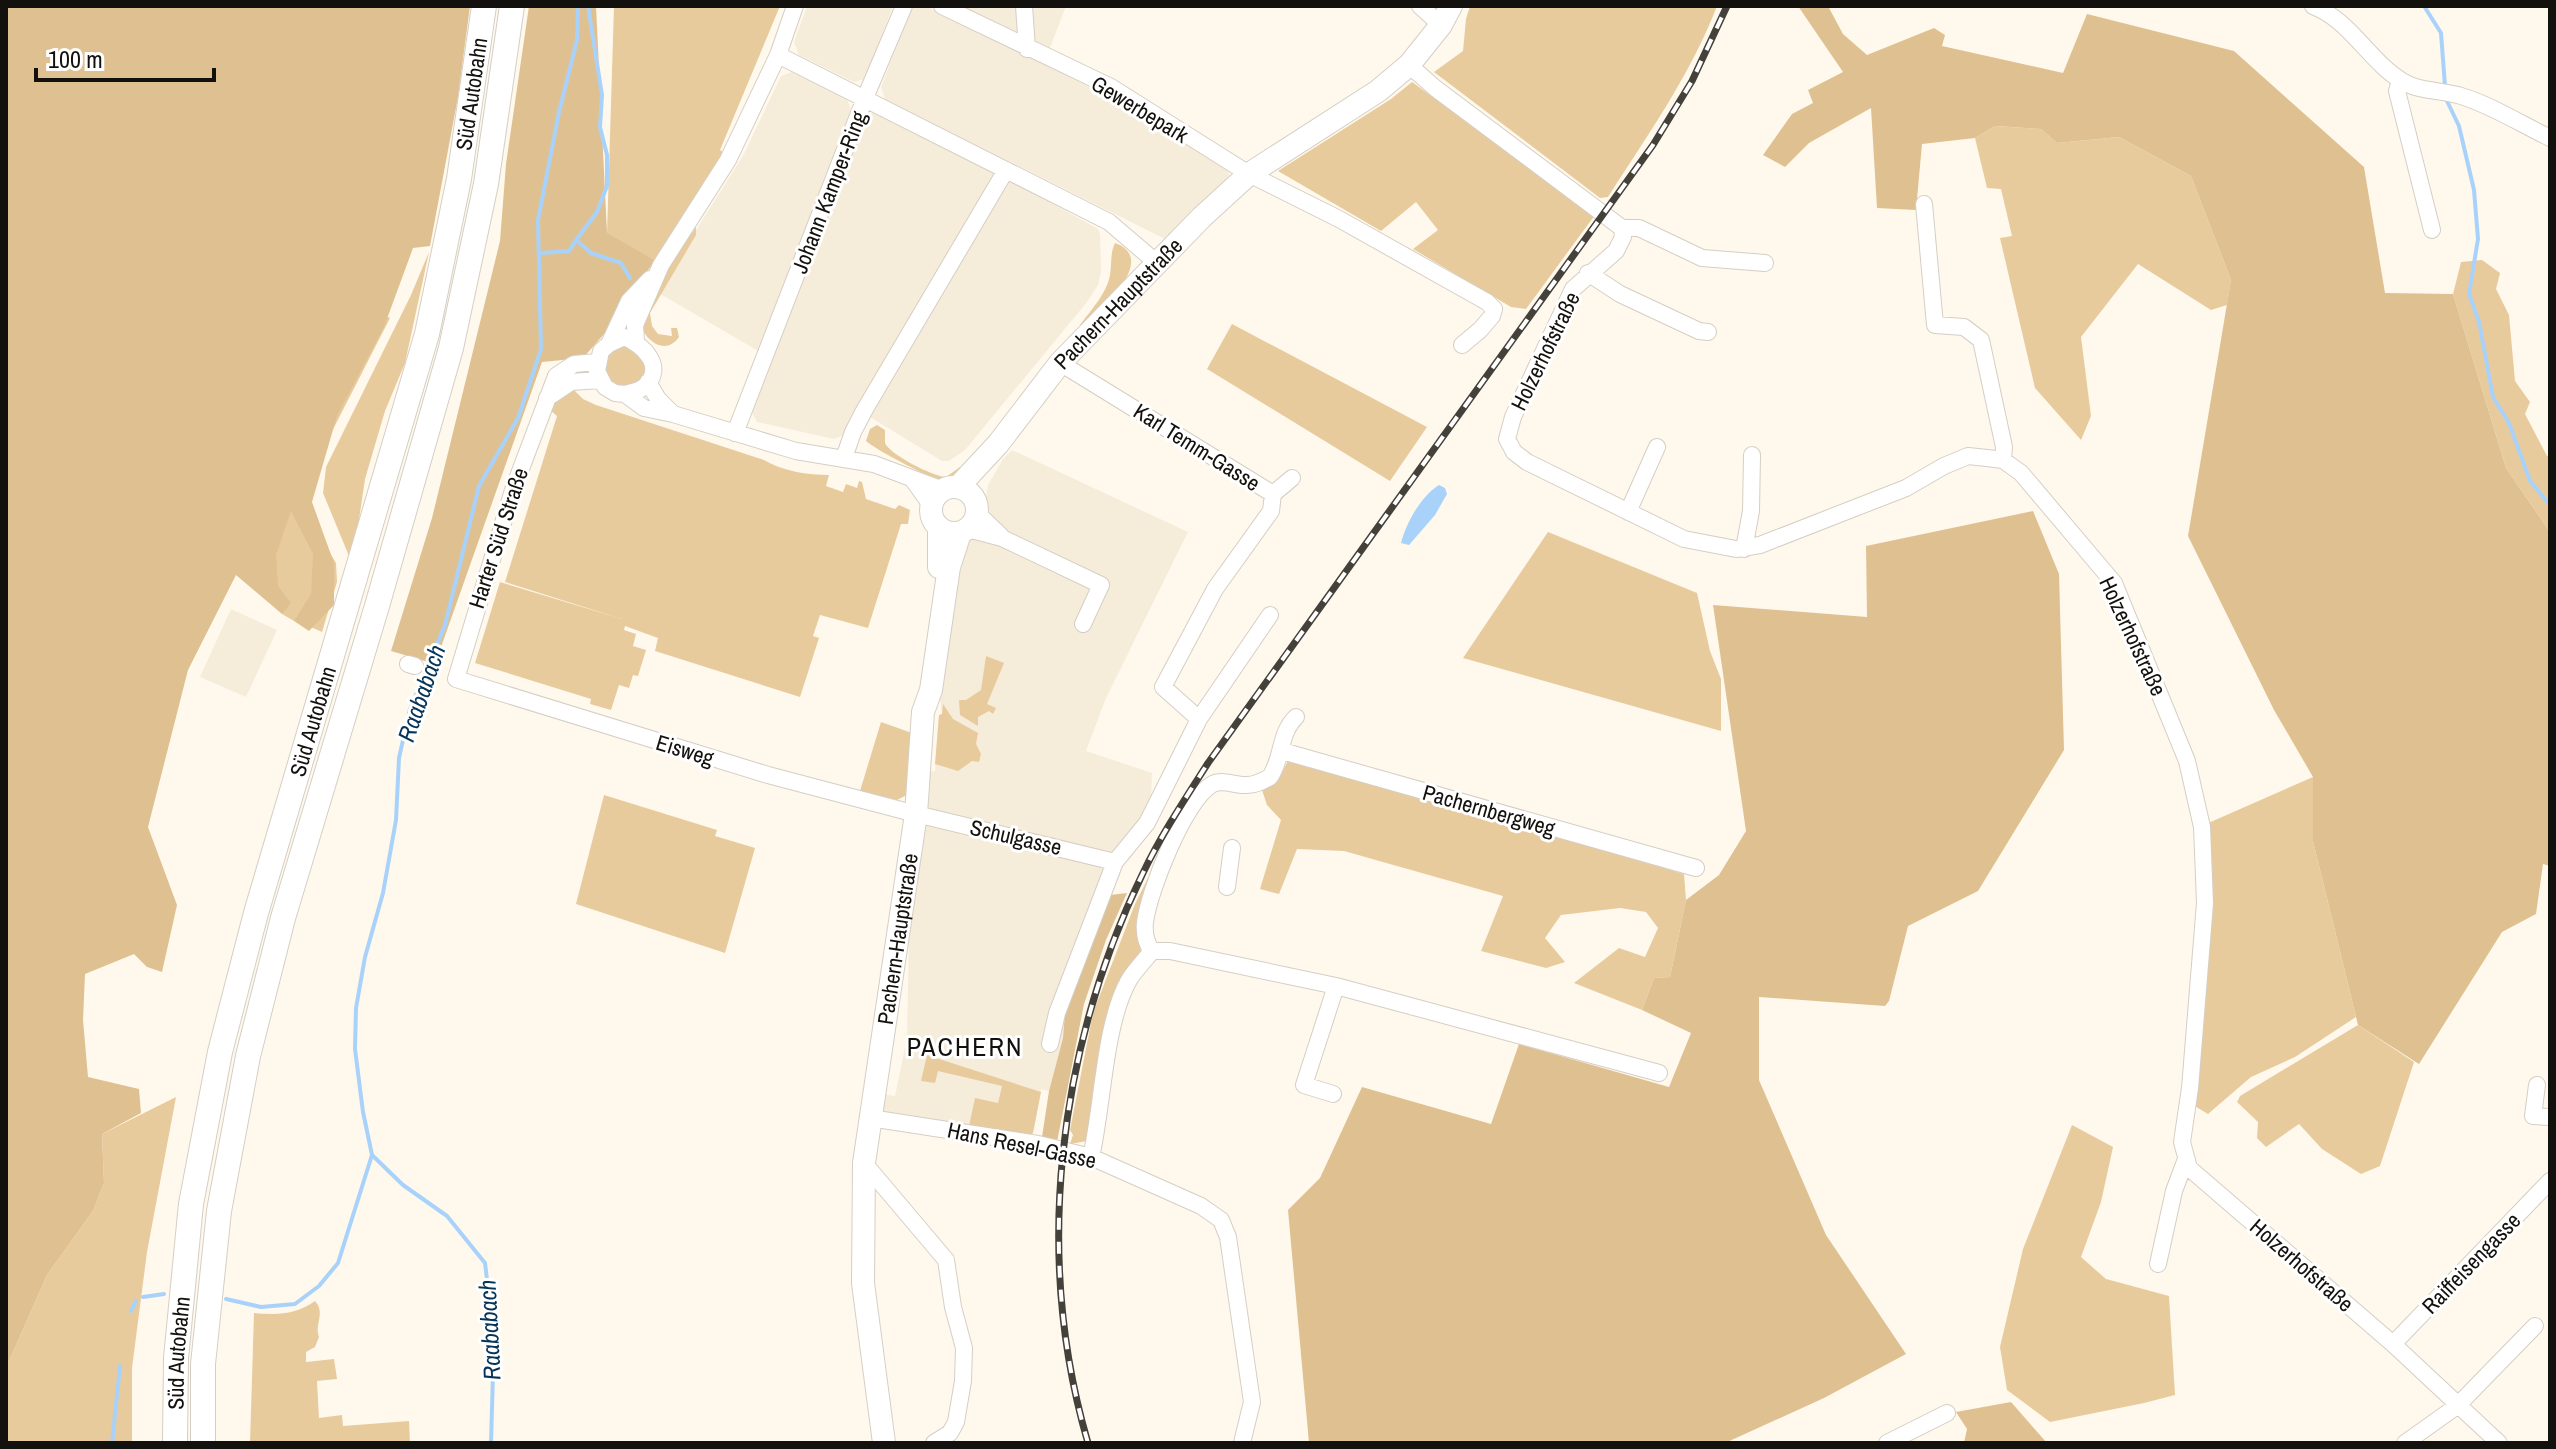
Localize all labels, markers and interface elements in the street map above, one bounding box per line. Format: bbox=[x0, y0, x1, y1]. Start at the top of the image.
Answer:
scale bar bbox=[36, 32, 214, 82]
street label: Süd Autobahn bbox=[448, 36, 494, 152]
text: 100 m bbox=[48, 43, 103, 75]
street label: Gewerbepark bbox=[1086, 68, 1195, 150]
street label: Johann Kamper-Ring bbox=[784, 107, 874, 277]
street label: Pachern-Hauptstraße bbox=[1047, 231, 1189, 376]
street label: Holzerhofstraße bbox=[1503, 287, 1587, 415]
street label: Karl Temm-Gasse bbox=[1128, 396, 1266, 498]
street label: Harter Süd Straße bbox=[461, 464, 535, 612]
street label: Holzerhofstraße bbox=[2092, 572, 2174, 700]
water label: Raababach bbox=[389, 640, 453, 746]
street label: Süd Autobahn bbox=[282, 663, 343, 780]
street label: Eisweg bbox=[652, 727, 718, 773]
street label: Pachernbergweg bbox=[1419, 777, 1559, 843]
street label: Schulgasse bbox=[967, 812, 1065, 862]
street label: Pachern-Hauptstraße bbox=[870, 851, 925, 1026]
district label: PACHERN bbox=[907, 1029, 1023, 1064]
street label: Hans Resel-Gasse bbox=[945, 1115, 1099, 1175]
street label: Raiffeisengasse bbox=[2415, 1206, 2527, 1320]
street label: Holzerhofstraße bbox=[2244, 1212, 2360, 1318]
water label: Raababach bbox=[470, 1279, 508, 1381]
street label: Süd Autobahn bbox=[160, 1295, 197, 1410]

